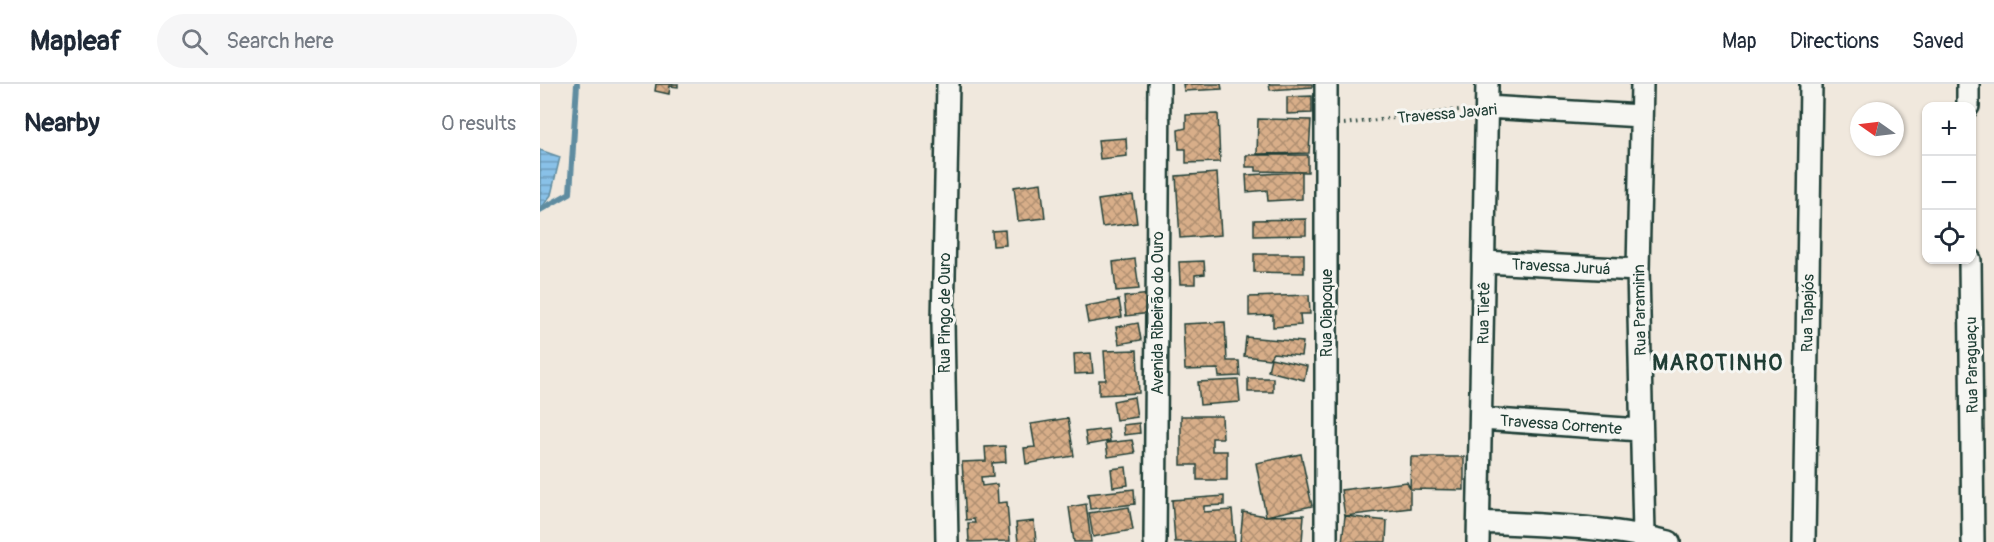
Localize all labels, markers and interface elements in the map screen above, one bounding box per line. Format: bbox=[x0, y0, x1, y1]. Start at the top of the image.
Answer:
search box bbox=[157, 14, 577, 68]
text: Mapleaf bbox=[30, 24, 121, 59]
icon: search bbox=[178, 25, 211, 58]
text: Search here bbox=[226, 27, 334, 55]
text: Map bbox=[1722, 28, 1757, 55]
text: Directions bbox=[1790, 28, 1879, 55]
text: Saved bbox=[1912, 28, 1964, 55]
street label: Travessa Javari bbox=[1396, 100, 1498, 128]
north arrow bbox=[1850, 102, 1904, 156]
map controls bbox=[1922, 102, 1976, 264]
button: + bbox=[1922, 102, 1976, 156]
text: Nearby bbox=[24, 107, 100, 139]
text: 0 results bbox=[441, 111, 516, 136]
button: − bbox=[1922, 156, 1976, 210]
button: locate bbox=[1922, 210, 1976, 264]
street label: Avenida Ribeirão do Ouro bbox=[1148, 231, 1168, 395]
street label: Rua Pingo de Ouro bbox=[935, 252, 955, 373]
street label: Travessa Juruá bbox=[1511, 254, 1611, 280]
street label: Rua Paramirin bbox=[1629, 264, 1651, 356]
street label: Rua Oiapoque bbox=[1317, 269, 1337, 357]
street label: Rua Tapajós bbox=[1797, 274, 1819, 352]
street label: Rua Tietê bbox=[1473, 281, 1495, 345]
street label: Rua Paraguaçu bbox=[1961, 316, 1983, 414]
district label: MAROTINHO bbox=[1652, 349, 1784, 377]
street label: Travessa Corrente bbox=[1499, 411, 1623, 439]

